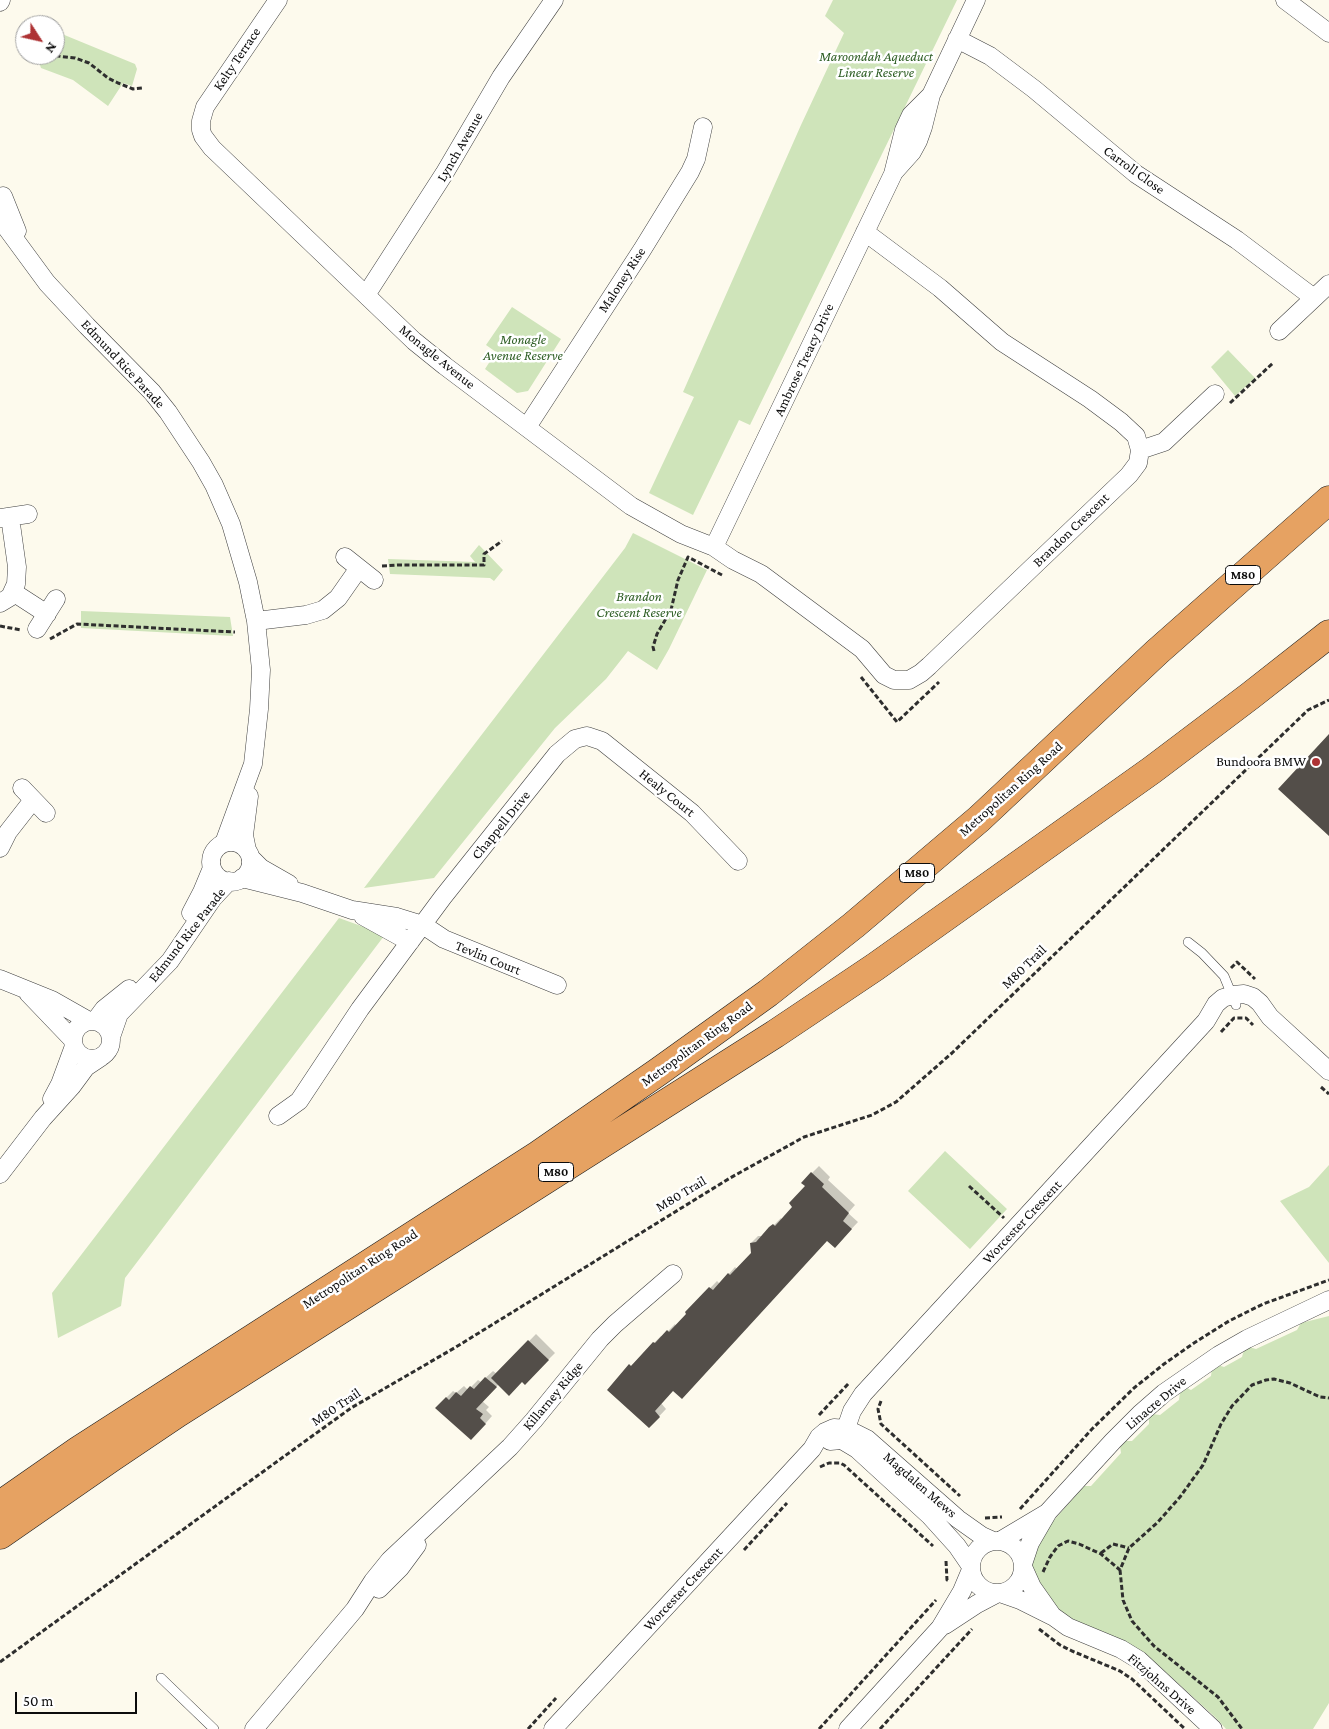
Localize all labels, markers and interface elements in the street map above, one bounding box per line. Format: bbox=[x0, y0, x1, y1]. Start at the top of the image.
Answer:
north arrow bbox=[15, 15, 65, 65]
street label: Kelty Terrace bbox=[210, 24, 264, 94]
text: N bbox=[42, 40, 61, 57]
park label: Maroondah Aqueduct Linear Reserve bbox=[819, 49, 933, 82]
street label: Lynch Avenue bbox=[433, 109, 487, 185]
street label: Carroll Close bbox=[1100, 142, 1168, 198]
street label: Maloney Rise bbox=[595, 244, 649, 316]
street label: Ambrose Treacy Drive bbox=[770, 301, 838, 419]
street label: Edmund Rice Parade bbox=[78, 316, 168, 412]
street label: Monagle Avenue bbox=[396, 321, 478, 393]
park label: Monagle Avenue Reserve bbox=[483, 332, 563, 364]
street label: Brandon Crescent bbox=[1029, 489, 1113, 571]
road number: M80 bbox=[1226, 566, 1260, 584]
park label: Brandon Crescent Reserve bbox=[596, 589, 682, 622]
street label: Metropolitan Ring Road bbox=[956, 738, 1066, 840]
place label: Bundoora BMW bbox=[1216, 754, 1306, 770]
marker: Bundoora BMW bbox=[1310, 756, 1322, 768]
street label: Healy Court bbox=[636, 765, 698, 821]
street label: Chappell Drive bbox=[468, 787, 534, 863]
road number: M80 bbox=[900, 864, 934, 882]
street label: Edmund Rice Parade bbox=[145, 884, 229, 986]
street label: Tevlin Court bbox=[453, 937, 523, 979]
street label: M80 Trail bbox=[998, 942, 1050, 992]
street label: Metropolitan Ring Road bbox=[638, 998, 756, 1090]
road number: M80 bbox=[538, 1162, 574, 1182]
street label: M80 Trail bbox=[653, 1172, 709, 1216]
street label: Worcester Crescent bbox=[979, 1177, 1065, 1267]
street label: Metropolitan Ring Road bbox=[299, 1226, 421, 1312]
street label: Killarney Ridge bbox=[519, 1358, 587, 1434]
street label: Linacre Drive bbox=[1122, 1373, 1190, 1433]
street label: M80 Trail bbox=[308, 1384, 364, 1430]
street label: Magdalen Mews bbox=[880, 1448, 960, 1522]
street label: Worcester Crescent bbox=[640, 1544, 726, 1634]
street label: Fitzjohns Drive bbox=[1124, 1650, 1200, 1718]
scale bar bbox=[18, 1682, 140, 1714]
text: 50 m bbox=[23, 1693, 53, 1709]

